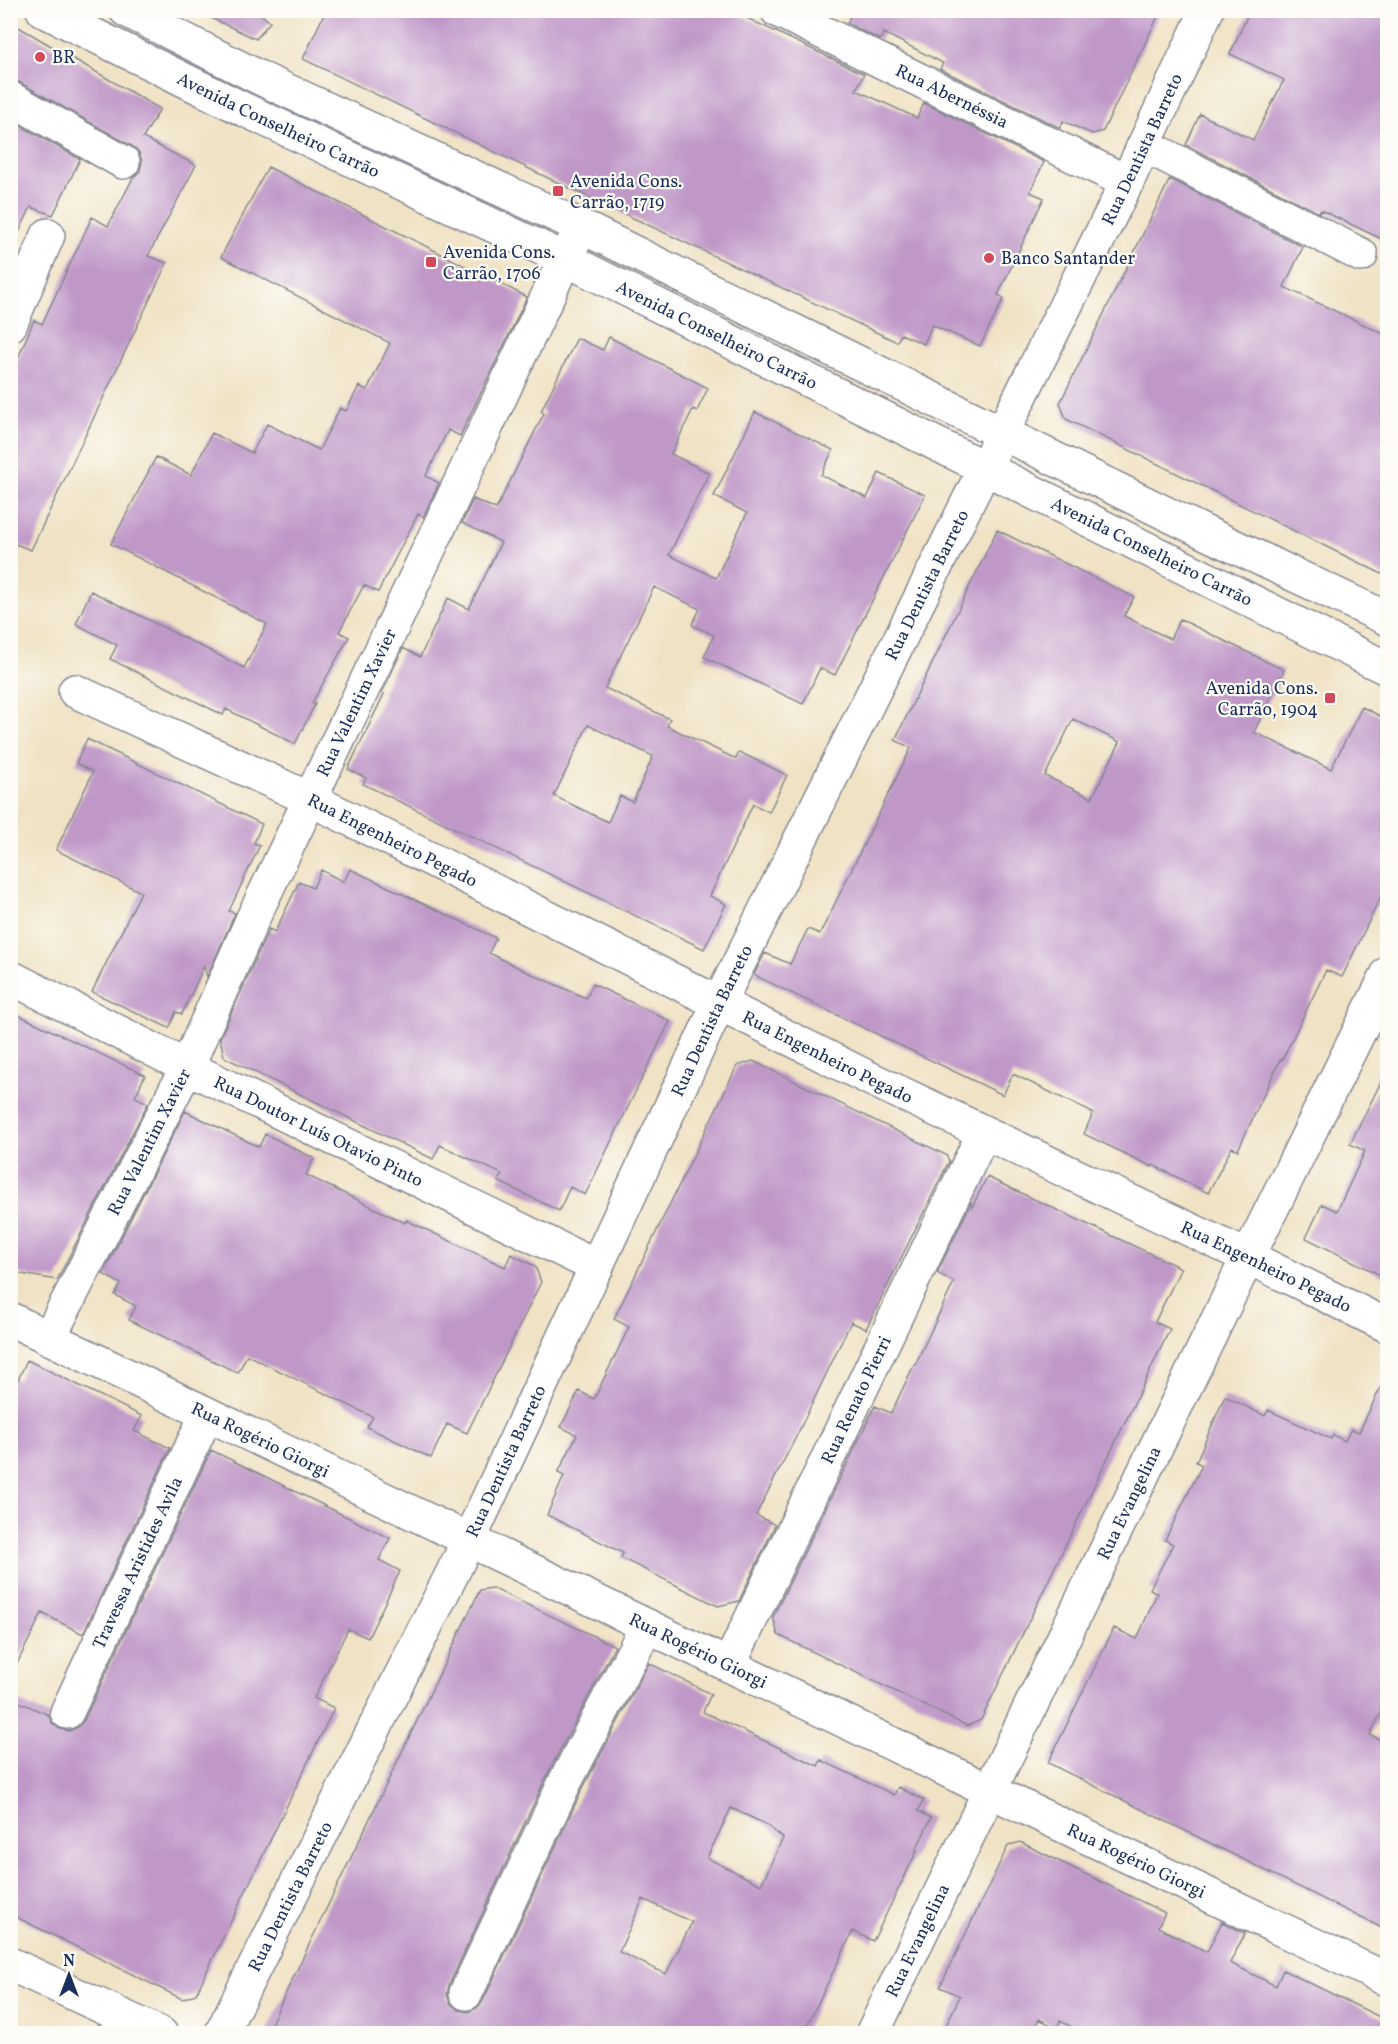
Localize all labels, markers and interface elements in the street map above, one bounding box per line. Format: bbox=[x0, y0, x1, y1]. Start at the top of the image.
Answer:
place label: BR bbox=[52, 46, 76, 71]
marker: BR bbox=[33, 50, 47, 64]
street label: Rua Abernéssia bbox=[891, 59, 1012, 136]
street label: Avenida Conselheiro Carrão bbox=[172, 67, 383, 185]
street label: Rua Dentista Barreto bbox=[1096, 70, 1190, 230]
place label: Avenida Cons. Carrão, 1719 bbox=[570, 170, 682, 216]
marker: Avenida Cons. Carrão, 1719 bbox=[551, 184, 565, 198]
place label: Avenida Cons. Carrão, 1706 bbox=[443, 241, 555, 287]
place label: Banco Santander bbox=[1001, 247, 1136, 272]
marker: Banco Santander bbox=[982, 251, 996, 265]
marker: Avenida Cons. Carrão, 1706 bbox=[424, 255, 438, 269]
street label: Avenida Conselheiro Carrão bbox=[611, 275, 821, 397]
street label: Avenida Conselheiro Carrão bbox=[1046, 492, 1256, 613]
street label: Rua Dentista Barreto bbox=[880, 506, 976, 665]
street label: Rua Valentim Xavier bbox=[311, 624, 404, 781]
place label: Avenida Cons. Carrão, 1904 bbox=[1206, 677, 1318, 723]
marker: Avenida Cons. Carrão, 1904 bbox=[1323, 691, 1337, 705]
street label: Rua Engenheiro Pegado bbox=[303, 789, 481, 895]
street label: Rua Dentista Barreto bbox=[666, 941, 760, 1101]
street label: Rua Engenheiro Pegado bbox=[738, 1006, 916, 1111]
street label: Rua Valentim Xavier bbox=[102, 1065, 198, 1220]
street label: Rua Doutor Luís Otavio Pinto bbox=[209, 1071, 427, 1194]
street label: Rua Engenheiro Pegado bbox=[1176, 1216, 1355, 1320]
street label: Rua Renato Pierri bbox=[816, 1332, 899, 1469]
street label: Rua Dentista Barreto bbox=[461, 1381, 553, 1542]
street label: Rua Rogério Giorgi bbox=[186, 1397, 333, 1485]
street label: Rua Evangelina bbox=[1092, 1443, 1168, 1565]
street label: Travessa Aristides Avila bbox=[87, 1473, 190, 1654]
street label: Rua Rogério Giorgi bbox=[624, 1608, 771, 1696]
street label: Rua Dentista Barreto bbox=[243, 1818, 340, 1977]
street label: Rua Rogério Giorgi bbox=[1062, 1818, 1209, 1906]
street label: Rua Evangelina bbox=[881, 1880, 957, 2002]
north arrow bbox=[39, 1945, 99, 2005]
text: N bbox=[63, 1951, 75, 1973]

